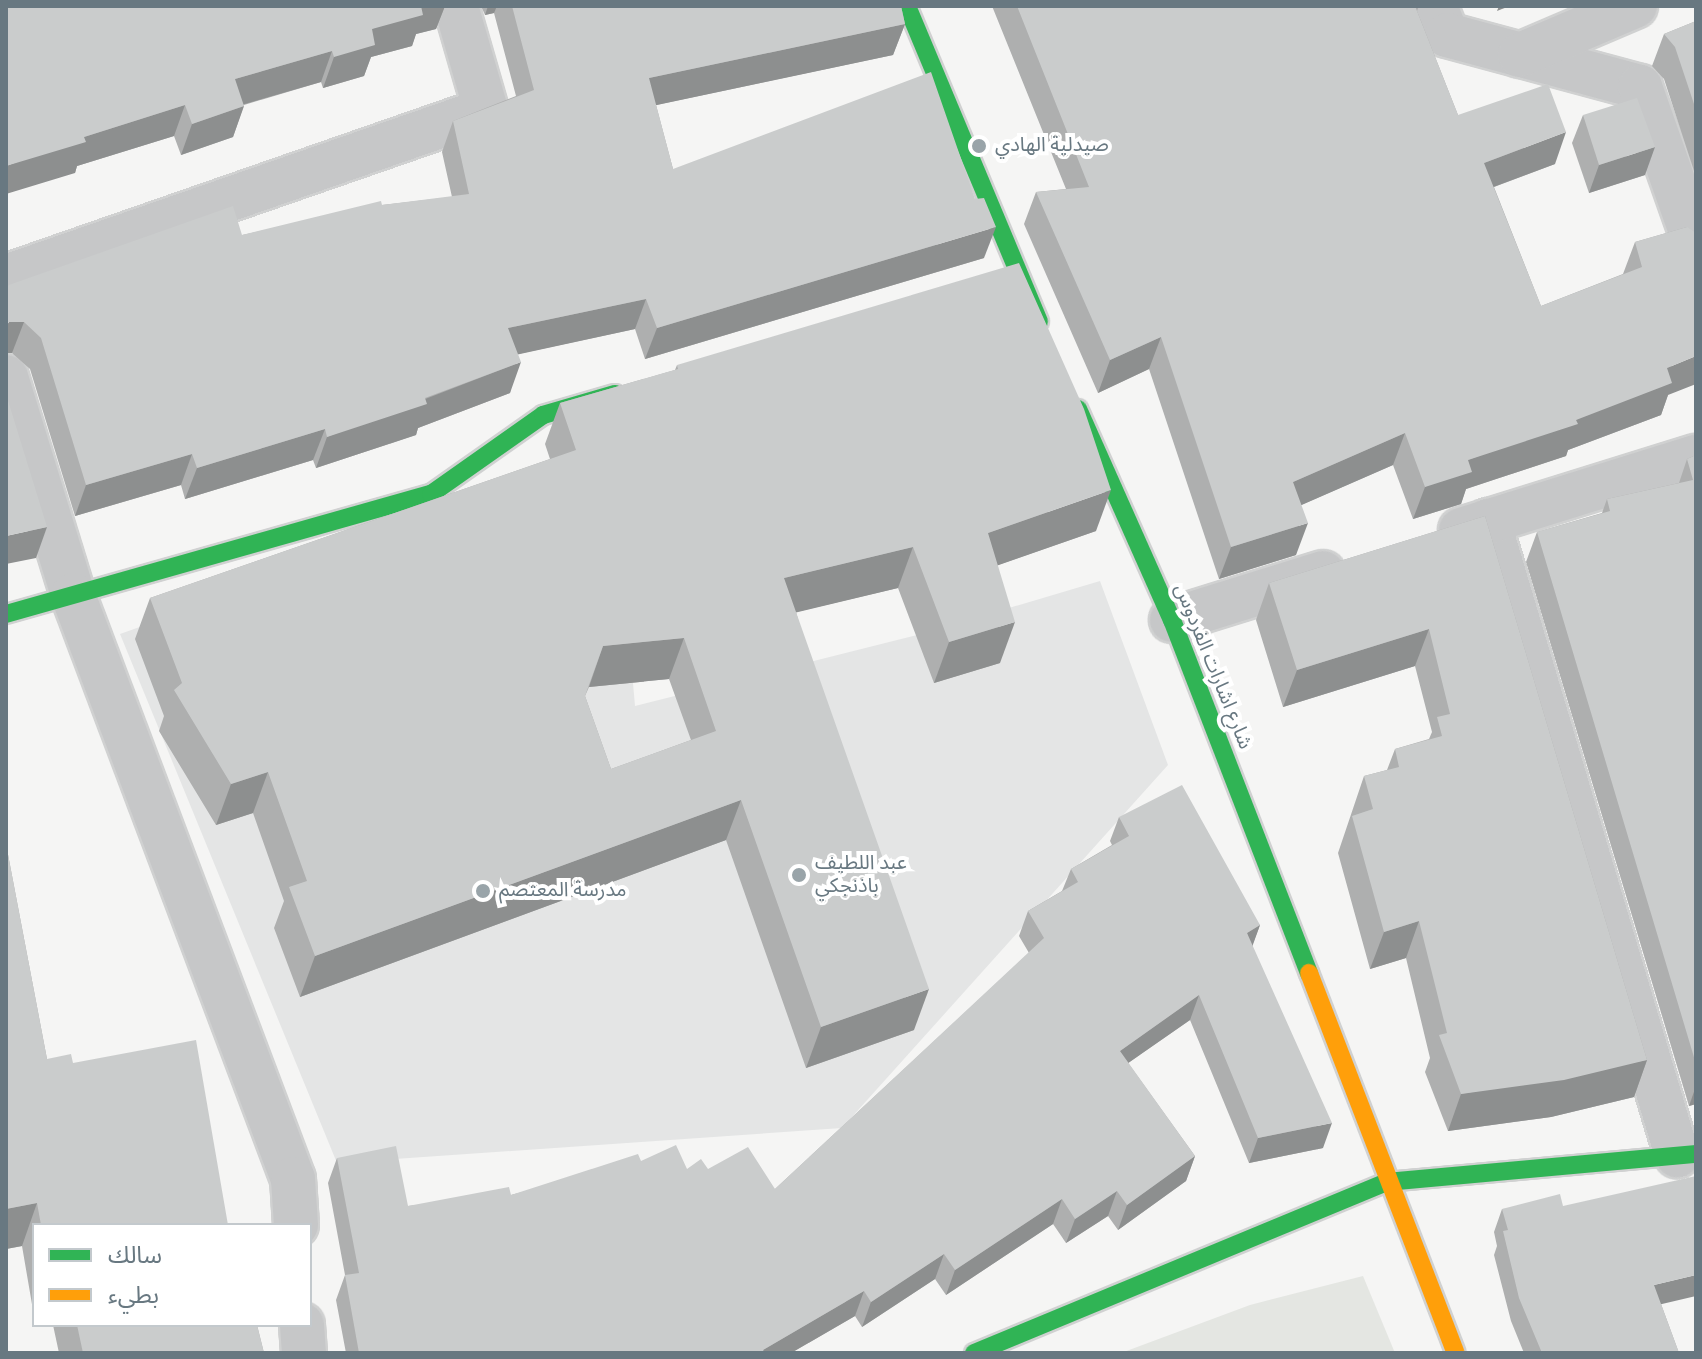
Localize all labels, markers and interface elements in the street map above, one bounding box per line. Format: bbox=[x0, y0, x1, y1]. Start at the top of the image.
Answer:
place label: صيدلية الهادي bbox=[995, 134, 1109, 158]
marker: صيدلية الهادي bbox=[970, 137, 988, 155]
street label: شارع اشارات الفردوس bbox=[1168, 581, 1256, 753]
place label: عبد اللطيف باذنجكي bbox=[815, 852, 907, 899]
marker: عبد اللطيف باذنجكي bbox=[790, 866, 808, 884]
place label: مدرسة المعتصم bbox=[499, 879, 627, 903]
marker: مدرسة المعتصم bbox=[474, 882, 492, 900]
legend bbox=[32, 1223, 312, 1327]
text: سالك bbox=[108, 1242, 162, 1272]
text: بطيء bbox=[108, 1282, 159, 1312]

